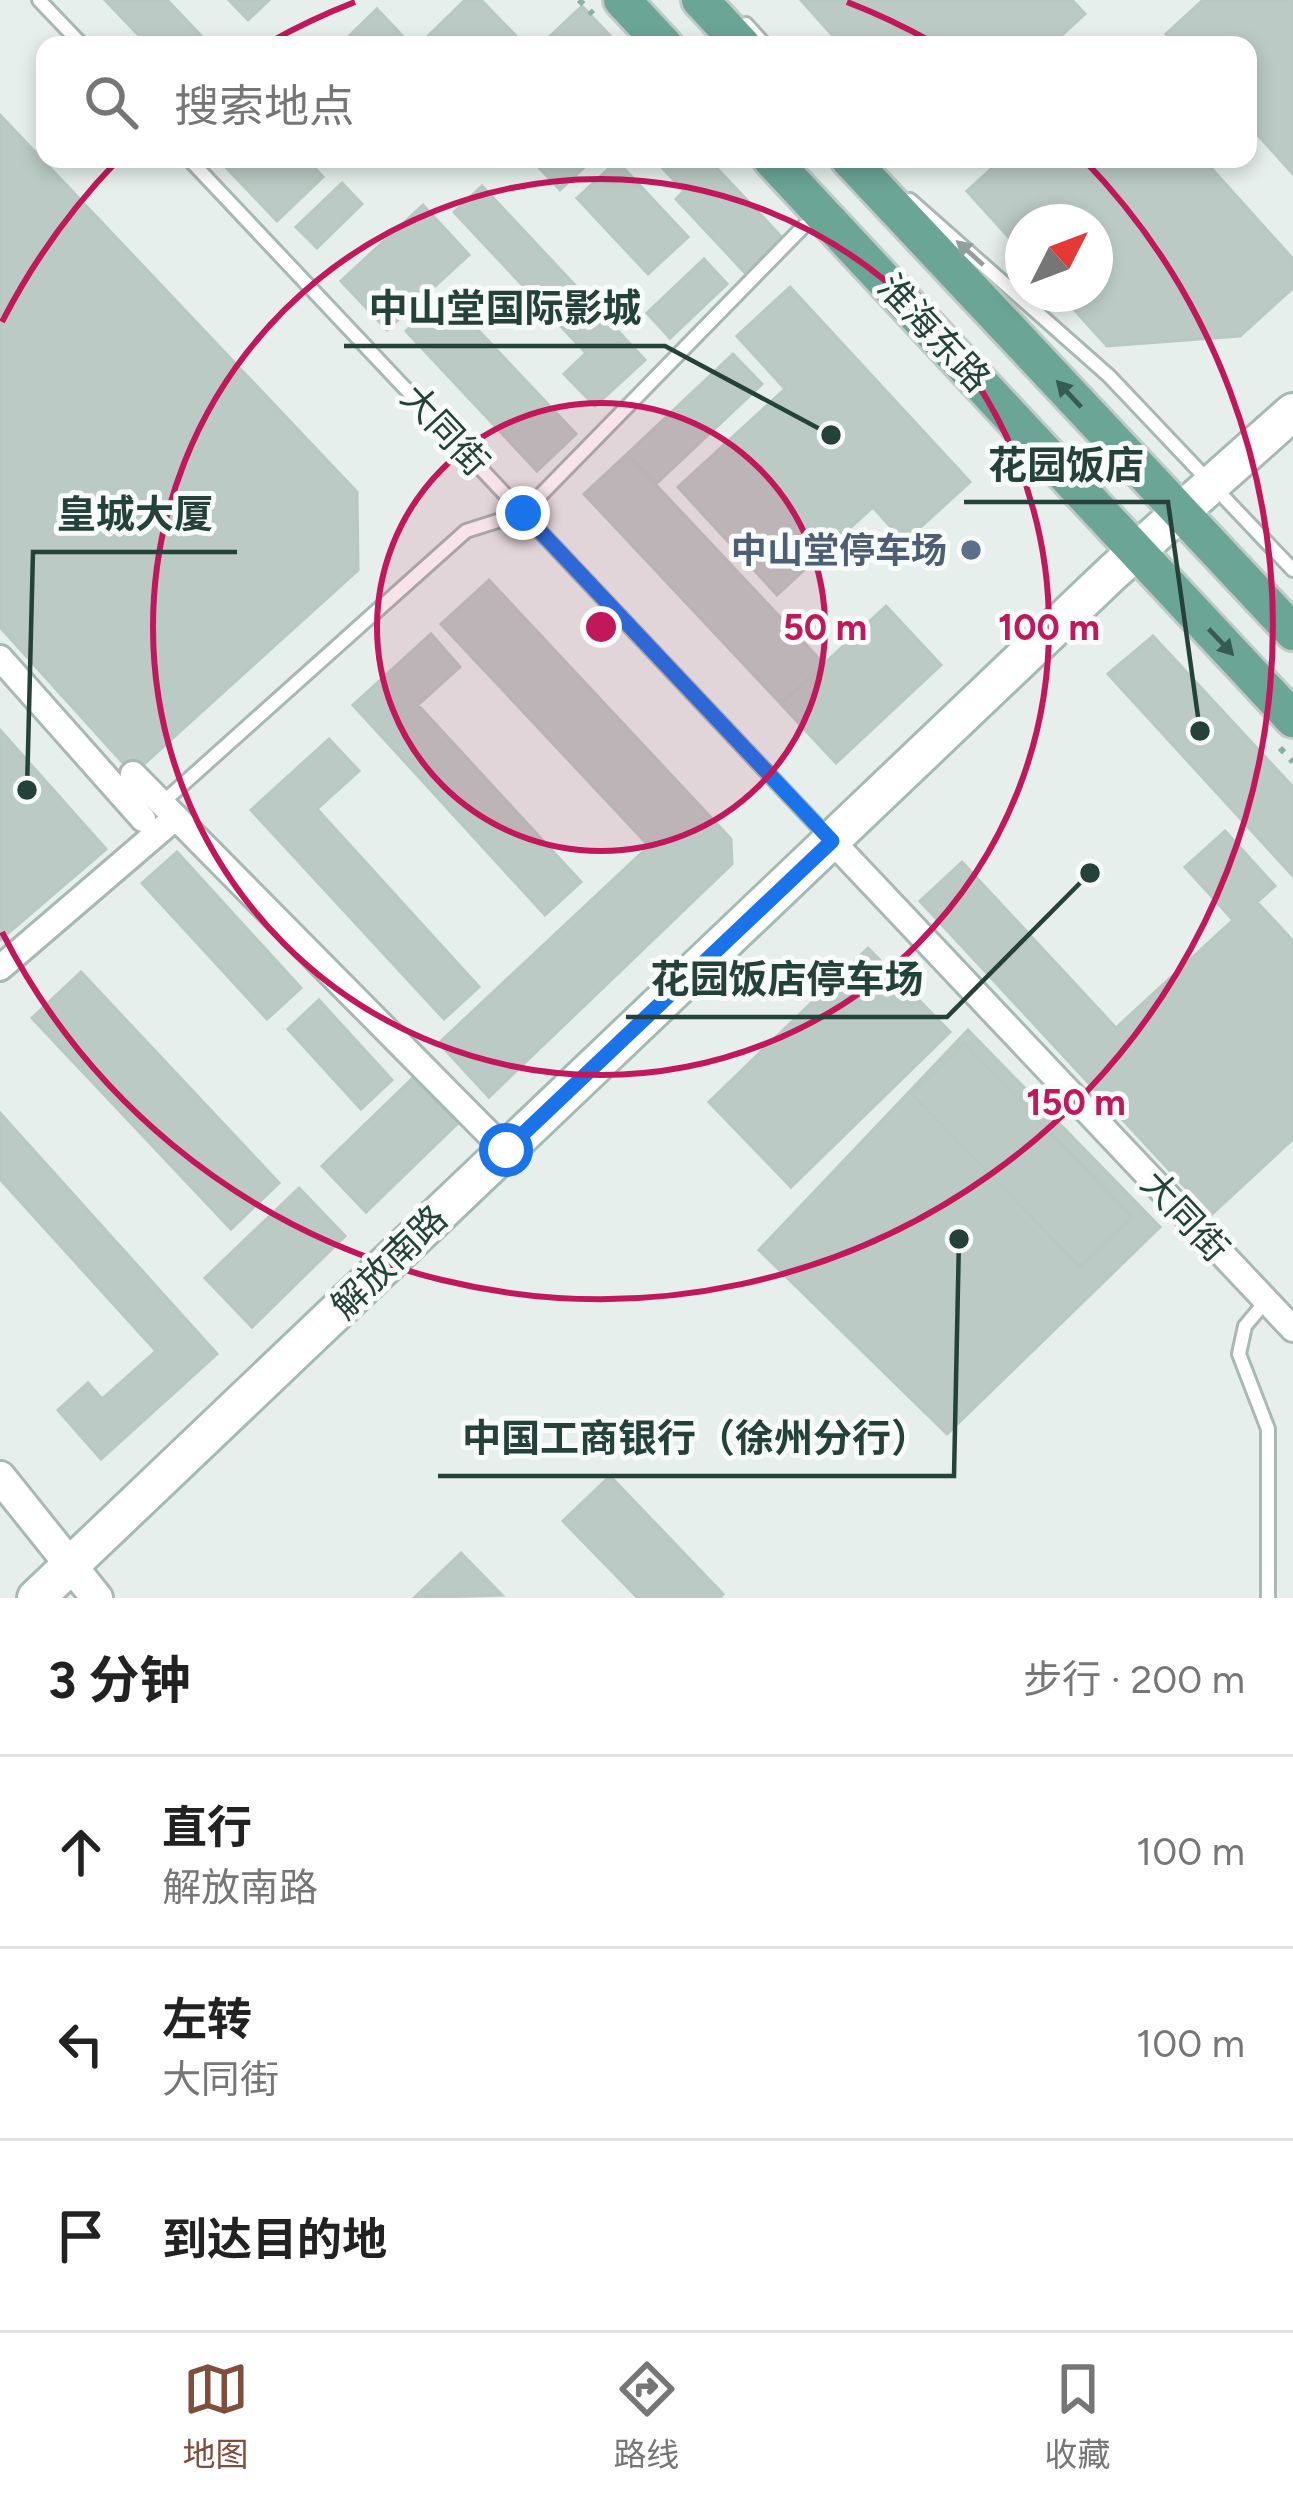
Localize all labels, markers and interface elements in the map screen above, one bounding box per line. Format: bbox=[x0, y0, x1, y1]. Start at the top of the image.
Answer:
search box bbox=[36, 36, 1257, 168]
icon: search bbox=[78, 69, 144, 135]
text: 搜索地点 bbox=[174, 79, 354, 133]
north arrow bbox=[1005, 204, 1113, 312]
one-way arrow bbox=[955, 240, 985, 267]
street label: 淮海东路 bbox=[869, 266, 999, 400]
callout: 中山堂国际影城 bbox=[344, 271, 665, 346]
text: 中山堂国际影城 bbox=[368, 285, 642, 332]
street label: 大同街 bbox=[392, 376, 498, 484]
one-way arrow bbox=[1056, 379, 1084, 408]
callout: 花园饭店 bbox=[964, 427, 1168, 502]
text: 花园饭店 bbox=[988, 442, 1144, 489]
callout: 皇城大厦 bbox=[33, 477, 237, 552]
route end bbox=[496, 486, 550, 540]
text: 皇城大厦 bbox=[57, 491, 213, 538]
place label: 中山堂停车场 bbox=[731, 529, 947, 572]
marker: 中山堂停车场 bbox=[958, 537, 984, 563]
centre of rings bbox=[580, 606, 622, 648]
text: 50 m bbox=[783, 606, 867, 649]
text: 100 m bbox=[998, 606, 1100, 649]
one-way arrow bbox=[1207, 627, 1235, 656]
callout: 花园饭店停车场 bbox=[626, 942, 947, 1017]
text: 花园饭店停车场 bbox=[650, 956, 924, 1003]
text: 150 m bbox=[1026, 1081, 1126, 1124]
route start bbox=[479, 1123, 533, 1177]
street label: 大同街 bbox=[1132, 1162, 1238, 1270]
street label: 解放南路 bbox=[322, 1197, 456, 1327]
callout: 中国工商银行（徐州分行） bbox=[438, 1401, 954, 1476]
text: 中国工商银行（徐州分行） bbox=[462, 1415, 930, 1462]
text: 3 分钟 bbox=[48, 1650, 191, 1711]
text: 步行 · 200 m bbox=[1023, 1656, 1245, 1703]
text: 直行 bbox=[162, 1800, 252, 1854]
icon: ahead bbox=[48, 1819, 114, 1885]
text: 100 m bbox=[1136, 1828, 1245, 1875]
text: 解放南路 bbox=[162, 1864, 318, 1911]
text: 左转 bbox=[162, 1992, 252, 2046]
icon: left bbox=[48, 2011, 114, 2077]
text: 100 m bbox=[1136, 2020, 1245, 2067]
text: 大同街 bbox=[162, 2056, 279, 2103]
icon: arrive bbox=[48, 2203, 114, 2269]
text: 到达目的地 bbox=[162, 2212, 387, 2266]
tab: 地图 bbox=[183, 2356, 249, 2476]
tab: 路线 bbox=[614, 2356, 680, 2476]
tab: 收藏 bbox=[1045, 2356, 1111, 2476]

